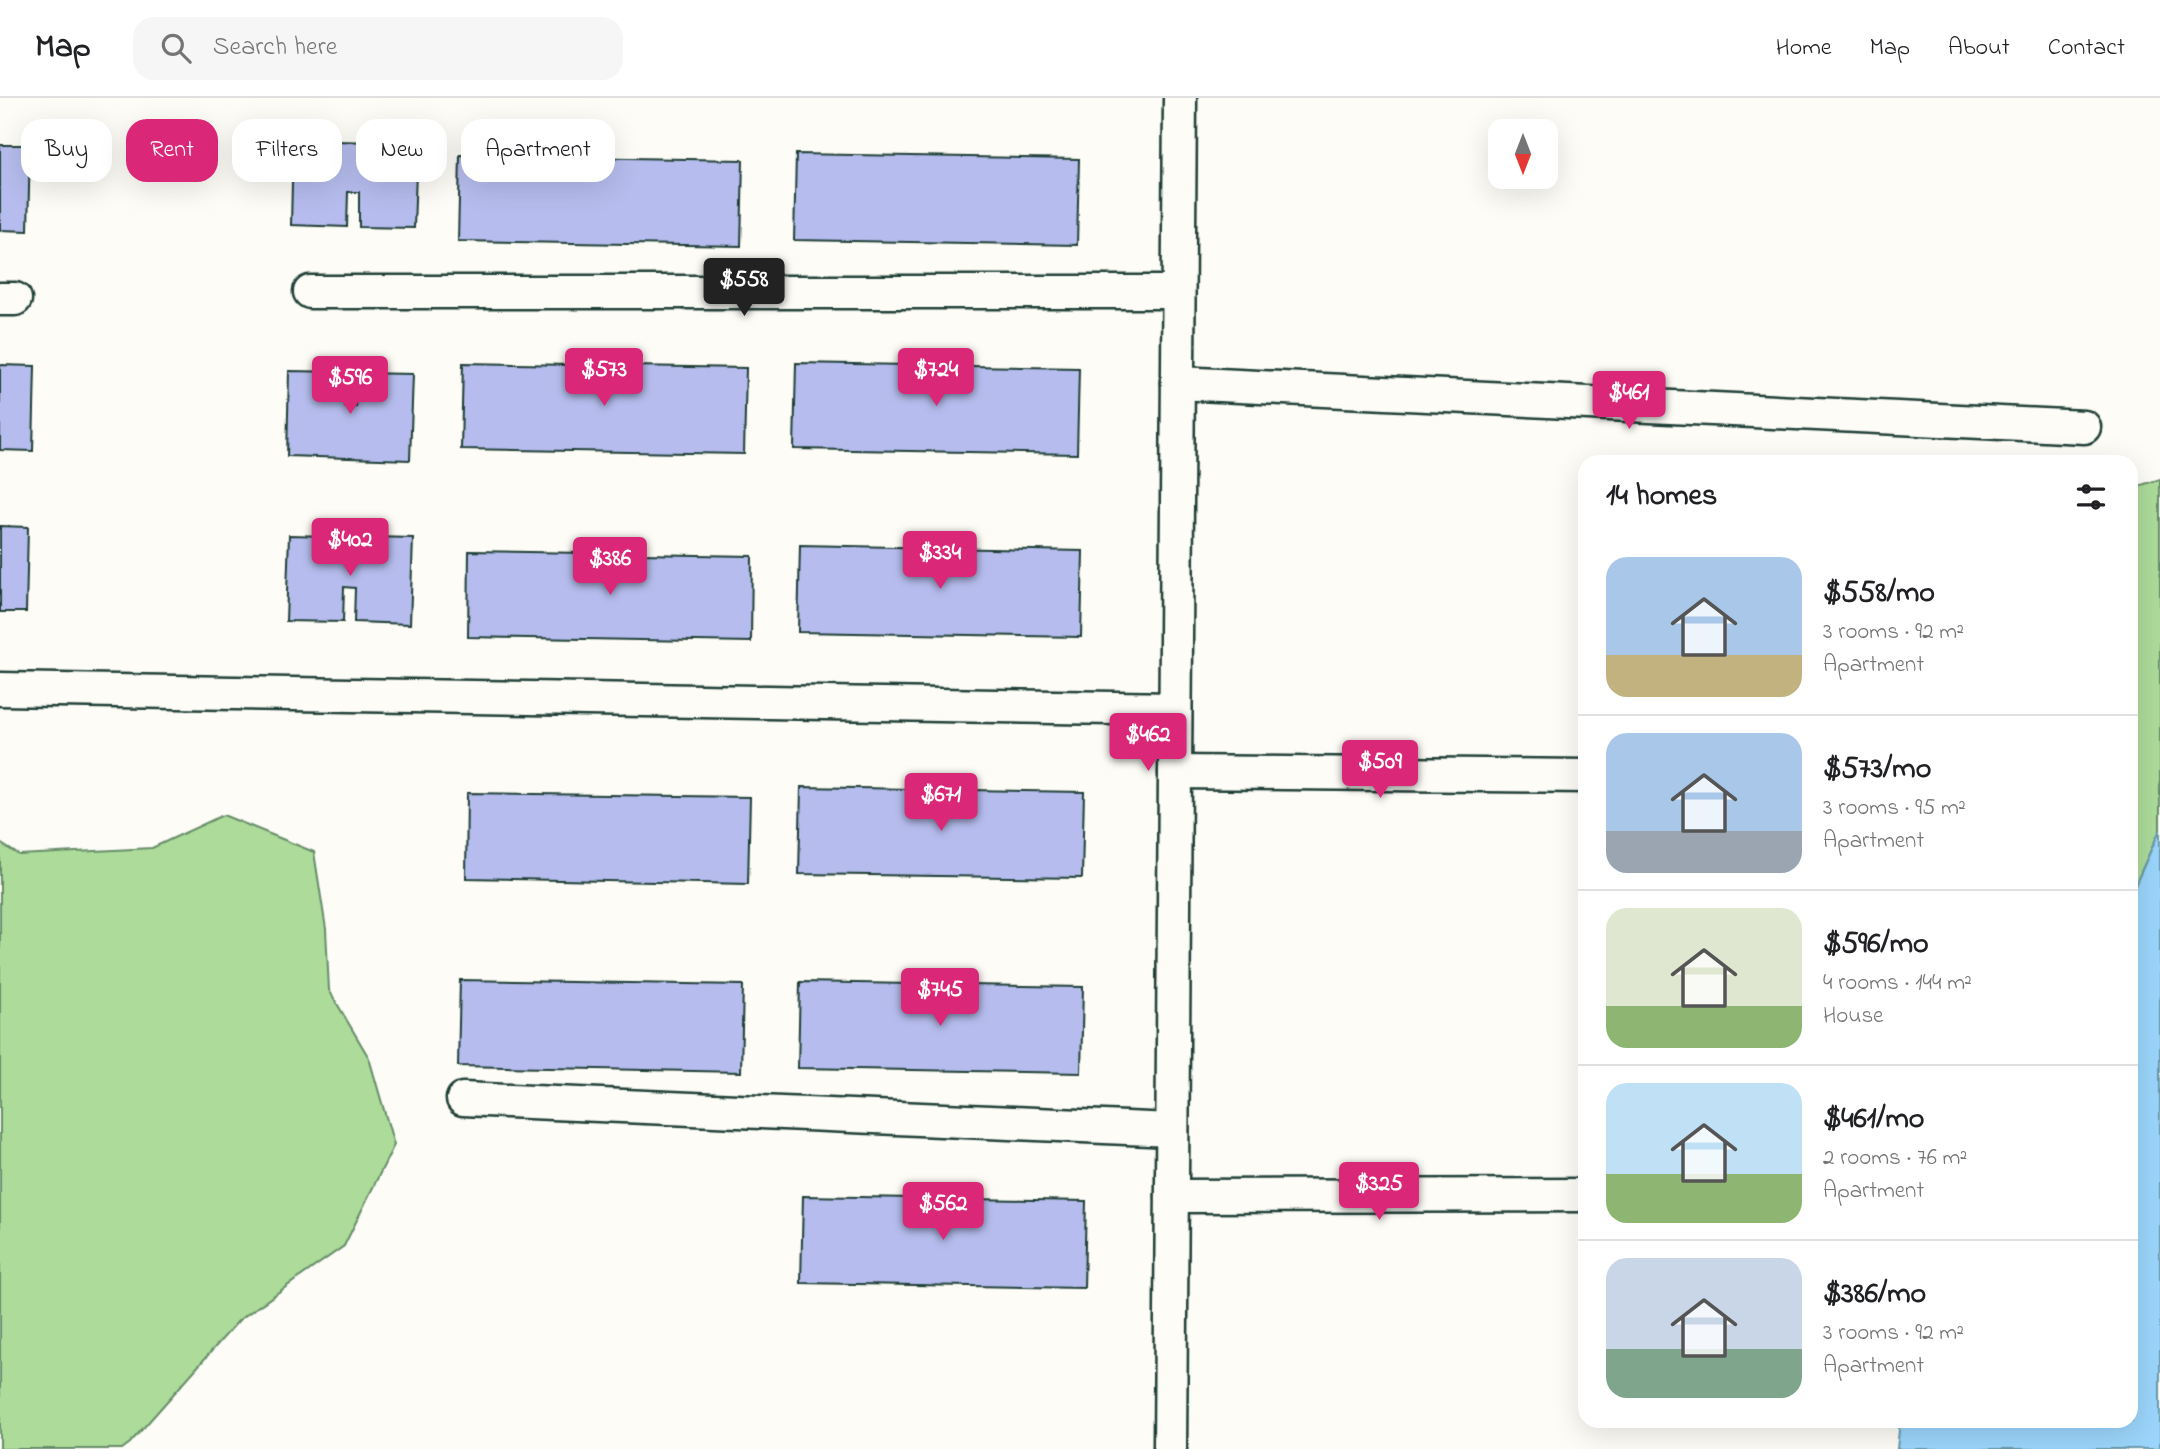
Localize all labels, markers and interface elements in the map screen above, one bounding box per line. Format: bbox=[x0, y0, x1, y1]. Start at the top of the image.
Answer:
search box bbox=[133, 17, 623, 80]
text: Map bbox=[35, 24, 91, 72]
icon: search bbox=[157, 29, 195, 67]
text: Search here bbox=[213, 29, 337, 67]
text: Home bbox=[1776, 31, 1832, 66]
text: Map bbox=[1870, 31, 1910, 66]
text: About bbox=[1948, 31, 2010, 66]
text: Contact bbox=[2048, 31, 2125, 66]
chip: Buy bbox=[21, 119, 112, 182]
chip: Rent bbox=[126, 119, 218, 182]
chip: Filters bbox=[232, 119, 342, 182]
chip: New bbox=[356, 119, 447, 182]
chip: Apartment bbox=[461, 119, 615, 182]
north arrow bbox=[1488, 119, 1558, 189]
map controls bbox=[1488, 119, 1558, 189]
pin: $558 bbox=[703, 258, 785, 318]
text: $558 bbox=[720, 264, 768, 297]
pin: $573 bbox=[563, 348, 645, 408]
pin: $724 bbox=[895, 348, 977, 408]
text: $573 bbox=[581, 354, 627, 387]
text: $724 bbox=[914, 354, 958, 387]
pin: $596 bbox=[309, 356, 391, 416]
text: $596 bbox=[328, 362, 372, 395]
pin: $461 bbox=[1588, 372, 1670, 431]
text: $461 bbox=[1609, 377, 1649, 410]
text: 14 homes bbox=[1606, 475, 1717, 519]
icon: filters bbox=[2072, 478, 2110, 516]
pin: $402 bbox=[309, 518, 391, 578]
text: $402 bbox=[328, 524, 372, 557]
pin: $334 bbox=[899, 532, 981, 591]
text: $334 bbox=[919, 537, 961, 570]
pin: $386 bbox=[569, 538, 651, 597]
text: $386 bbox=[589, 543, 631, 576]
text: $558/mo bbox=[1823, 572, 1935, 616]
icon: home bbox=[1662, 585, 1746, 669]
text: 3 rooms · 92 m² bbox=[1823, 616, 1964, 649]
text: Apartment bbox=[1823, 649, 1924, 682]
pin: $462 bbox=[1107, 714, 1189, 773]
text: $462 bbox=[1126, 719, 1170, 752]
pin: $509 bbox=[1339, 740, 1421, 800]
text: $509 bbox=[1358, 746, 1402, 779]
text: $573/mo bbox=[1823, 748, 1931, 792]
icon: home bbox=[1662, 761, 1746, 845]
pin: $671 bbox=[900, 774, 982, 833]
text: $671 bbox=[921, 779, 961, 812]
text: 3 rooms · 95 m² bbox=[1823, 792, 1966, 825]
text: Apartment bbox=[1823, 825, 1924, 858]
text: $596/mo bbox=[1823, 923, 1929, 967]
icon: home bbox=[1662, 936, 1746, 1020]
text: 4 rooms · 144 m² bbox=[1823, 967, 1972, 1000]
pin: $745 bbox=[899, 968, 981, 1028]
text: $745 bbox=[917, 974, 963, 1007]
text: House bbox=[1823, 1000, 1883, 1033]
text: $461/mo bbox=[1823, 1098, 1924, 1142]
icon: home bbox=[1662, 1111, 1746, 1195]
text: 2 rooms · 76 m² bbox=[1823, 1142, 1967, 1175]
pin: $325 bbox=[1338, 1162, 1420, 1222]
text: $325 bbox=[1355, 1168, 1403, 1201]
text: Apartment bbox=[1823, 1175, 1924, 1208]
pin: $562 bbox=[902, 1182, 984, 1242]
text: $562 bbox=[919, 1188, 967, 1221]
text: $386/mo bbox=[1823, 1273, 1926, 1317]
icon: home bbox=[1662, 1286, 1746, 1370]
text: 3 rooms · 92 m² bbox=[1823, 1317, 1964, 1350]
text: Apartment bbox=[1823, 1350, 1924, 1383]

